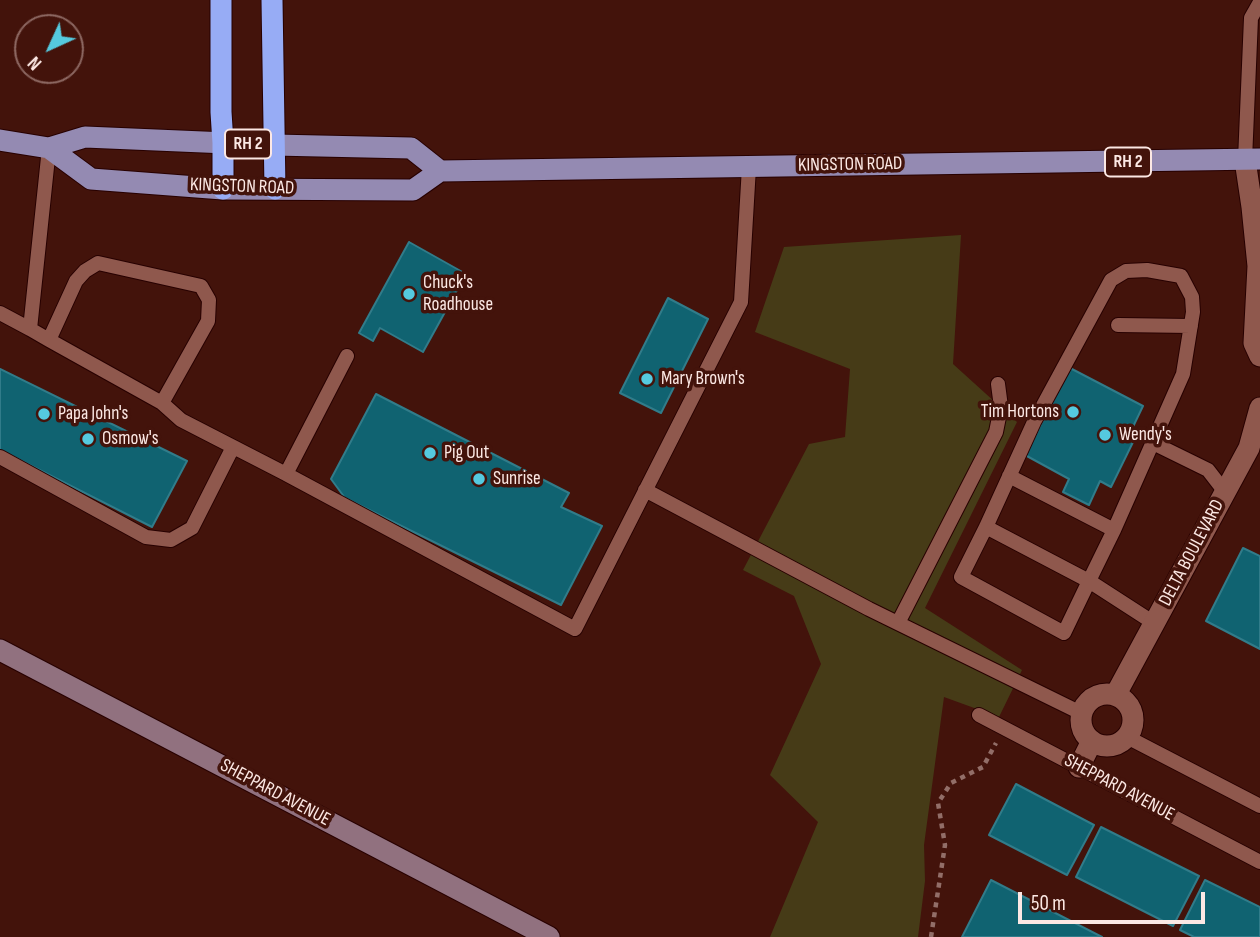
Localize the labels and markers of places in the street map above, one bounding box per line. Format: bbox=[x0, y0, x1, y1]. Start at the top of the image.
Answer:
place label: Chuck's Roadhouse bbox=[423, 272, 493, 316]
marker: Chuck's Roadhouse bbox=[401, 286, 417, 302]
place label: Mary Brown's bbox=[661, 368, 745, 390]
marker: Mary Brown's bbox=[639, 371, 655, 387]
place label: Tim Hortons bbox=[981, 401, 1059, 423]
place label: Papa John's bbox=[58, 403, 128, 425]
marker: Tim Hortons bbox=[1065, 404, 1081, 420]
marker: Papa John's bbox=[36, 406, 52, 422]
place label: Wendy's bbox=[1119, 424, 1172, 446]
marker: Wendy's bbox=[1097, 427, 1113, 443]
place label: Osmow's bbox=[102, 428, 159, 450]
marker: Osmow's bbox=[80, 431, 96, 447]
place label: Pig Out bbox=[444, 442, 489, 464]
marker: Pig Out bbox=[422, 445, 438, 461]
place label: Sunrise bbox=[493, 468, 541, 490]
marker: Sunrise bbox=[471, 471, 487, 487]

